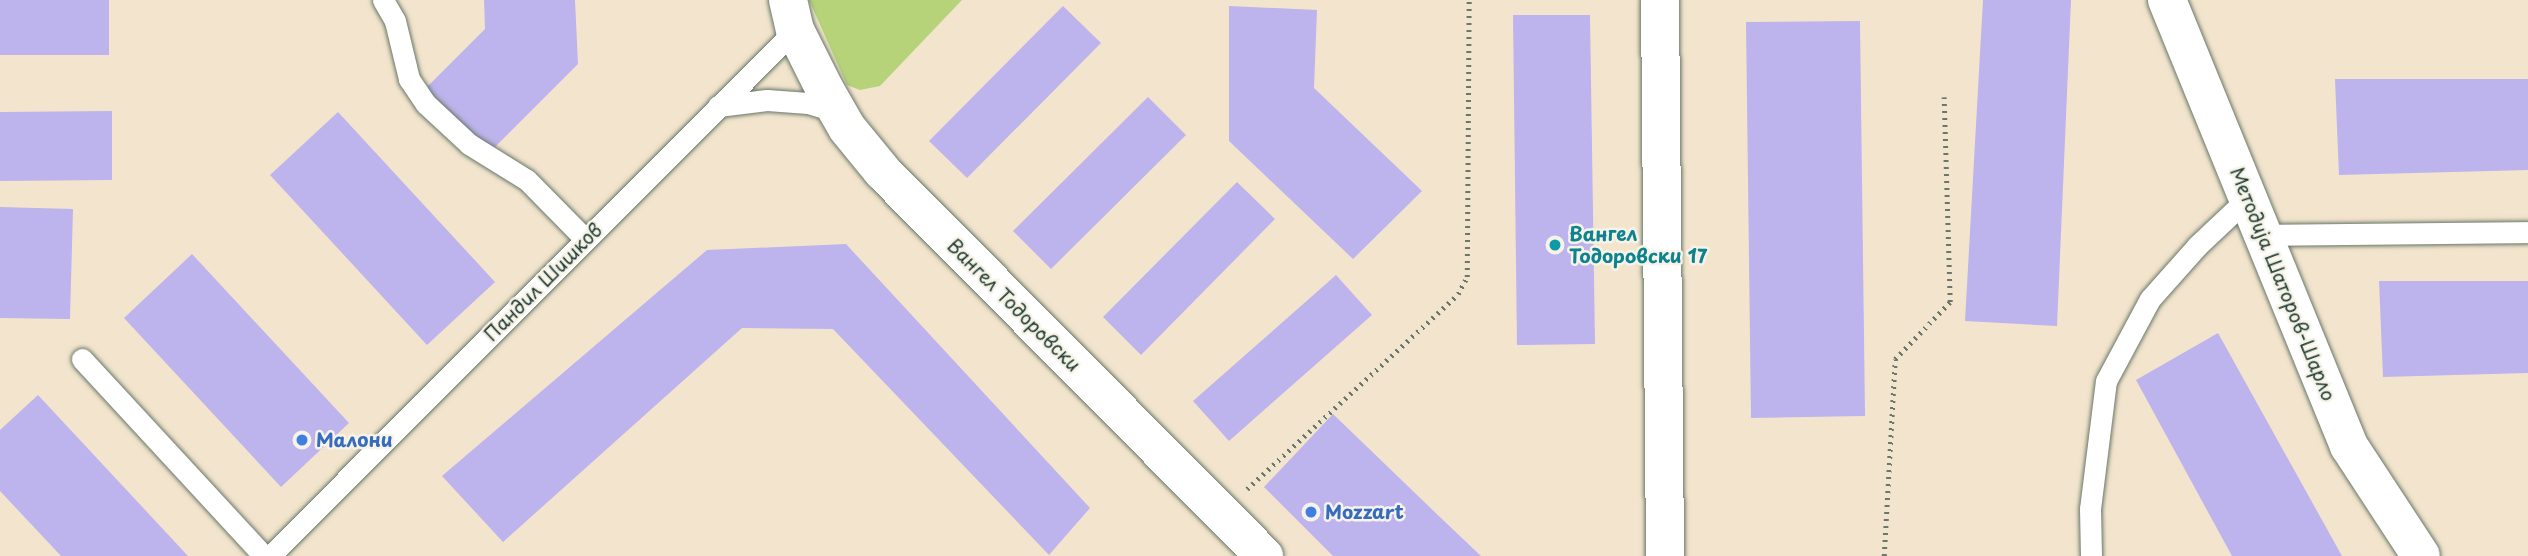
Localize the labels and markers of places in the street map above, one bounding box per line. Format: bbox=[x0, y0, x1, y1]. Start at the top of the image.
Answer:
place label: Вангел Тодоровски 17 bbox=[1569, 223, 1708, 267]
marker: Вангел Тодоровски 17 bbox=[1547, 237, 1563, 253]
place label: Малони bbox=[316, 429, 393, 451]
marker: Малони bbox=[294, 432, 310, 448]
place label: Mozzart bbox=[1325, 501, 1404, 523]
marker: Mozzart bbox=[1303, 504, 1319, 520]

